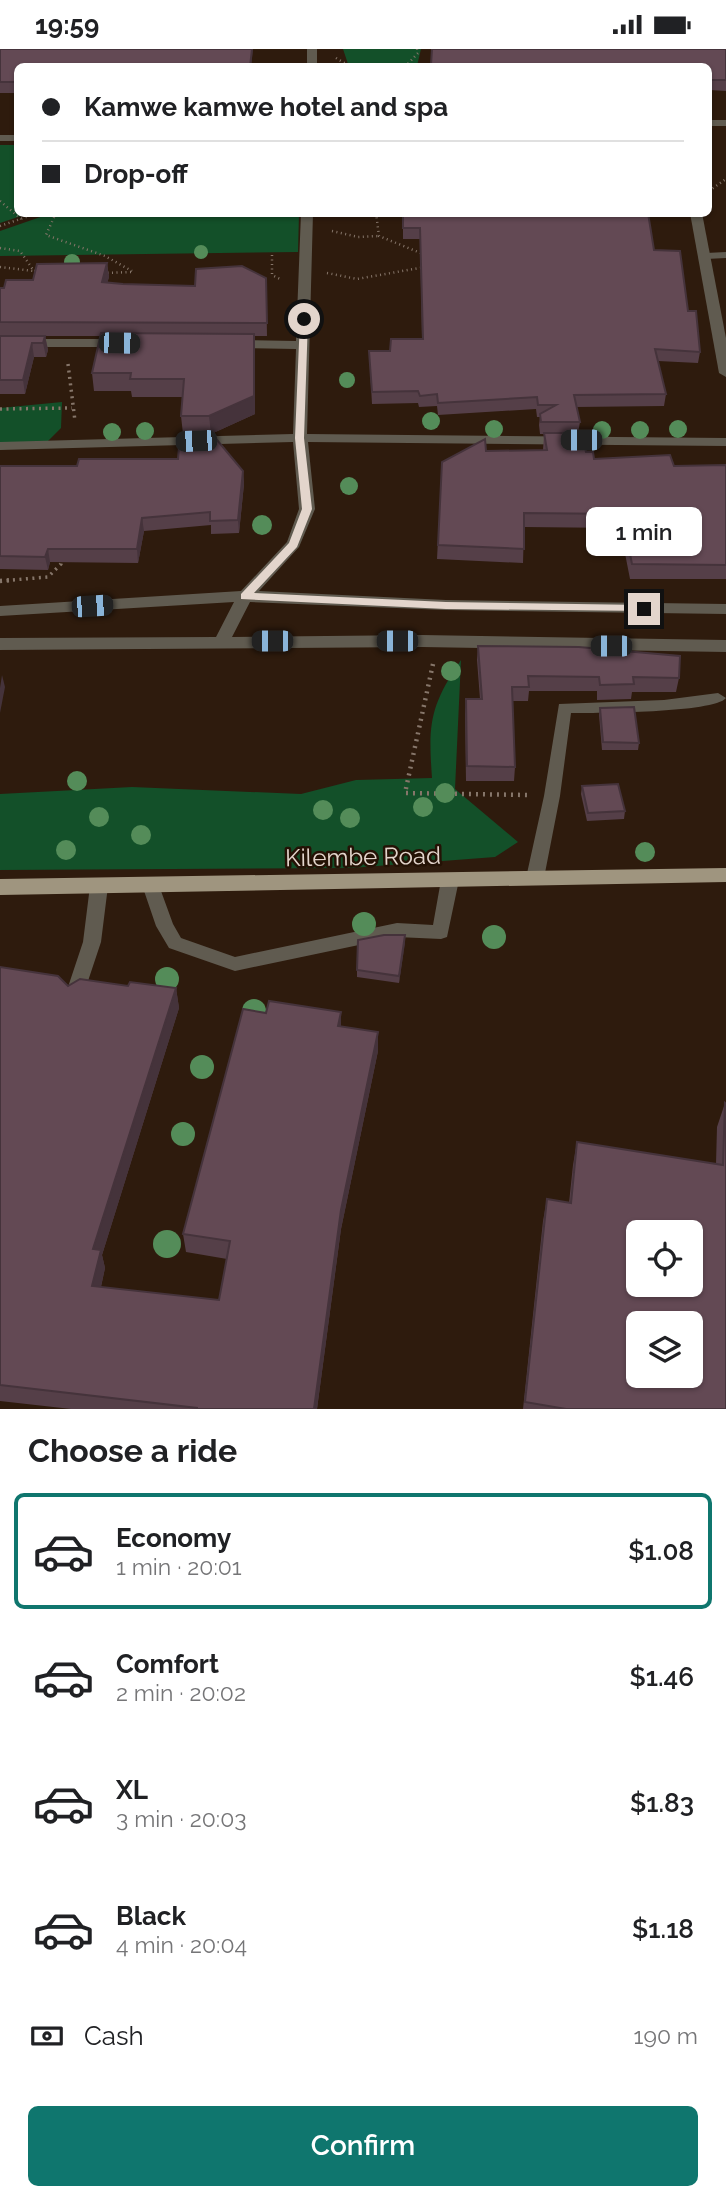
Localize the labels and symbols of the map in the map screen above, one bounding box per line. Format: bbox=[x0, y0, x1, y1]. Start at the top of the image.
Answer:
route start bbox=[288, 303, 320, 335]
car bbox=[98, 332, 141, 354]
car bbox=[175, 430, 218, 452]
car bbox=[561, 430, 603, 451]
callout: 1 min bbox=[586, 507, 702, 557]
route end bbox=[628, 593, 660, 625]
car bbox=[71, 594, 114, 618]
car bbox=[252, 631, 294, 652]
car bbox=[377, 631, 419, 652]
car bbox=[591, 636, 633, 657]
street label: Kilembe Road bbox=[285, 841, 441, 872]

